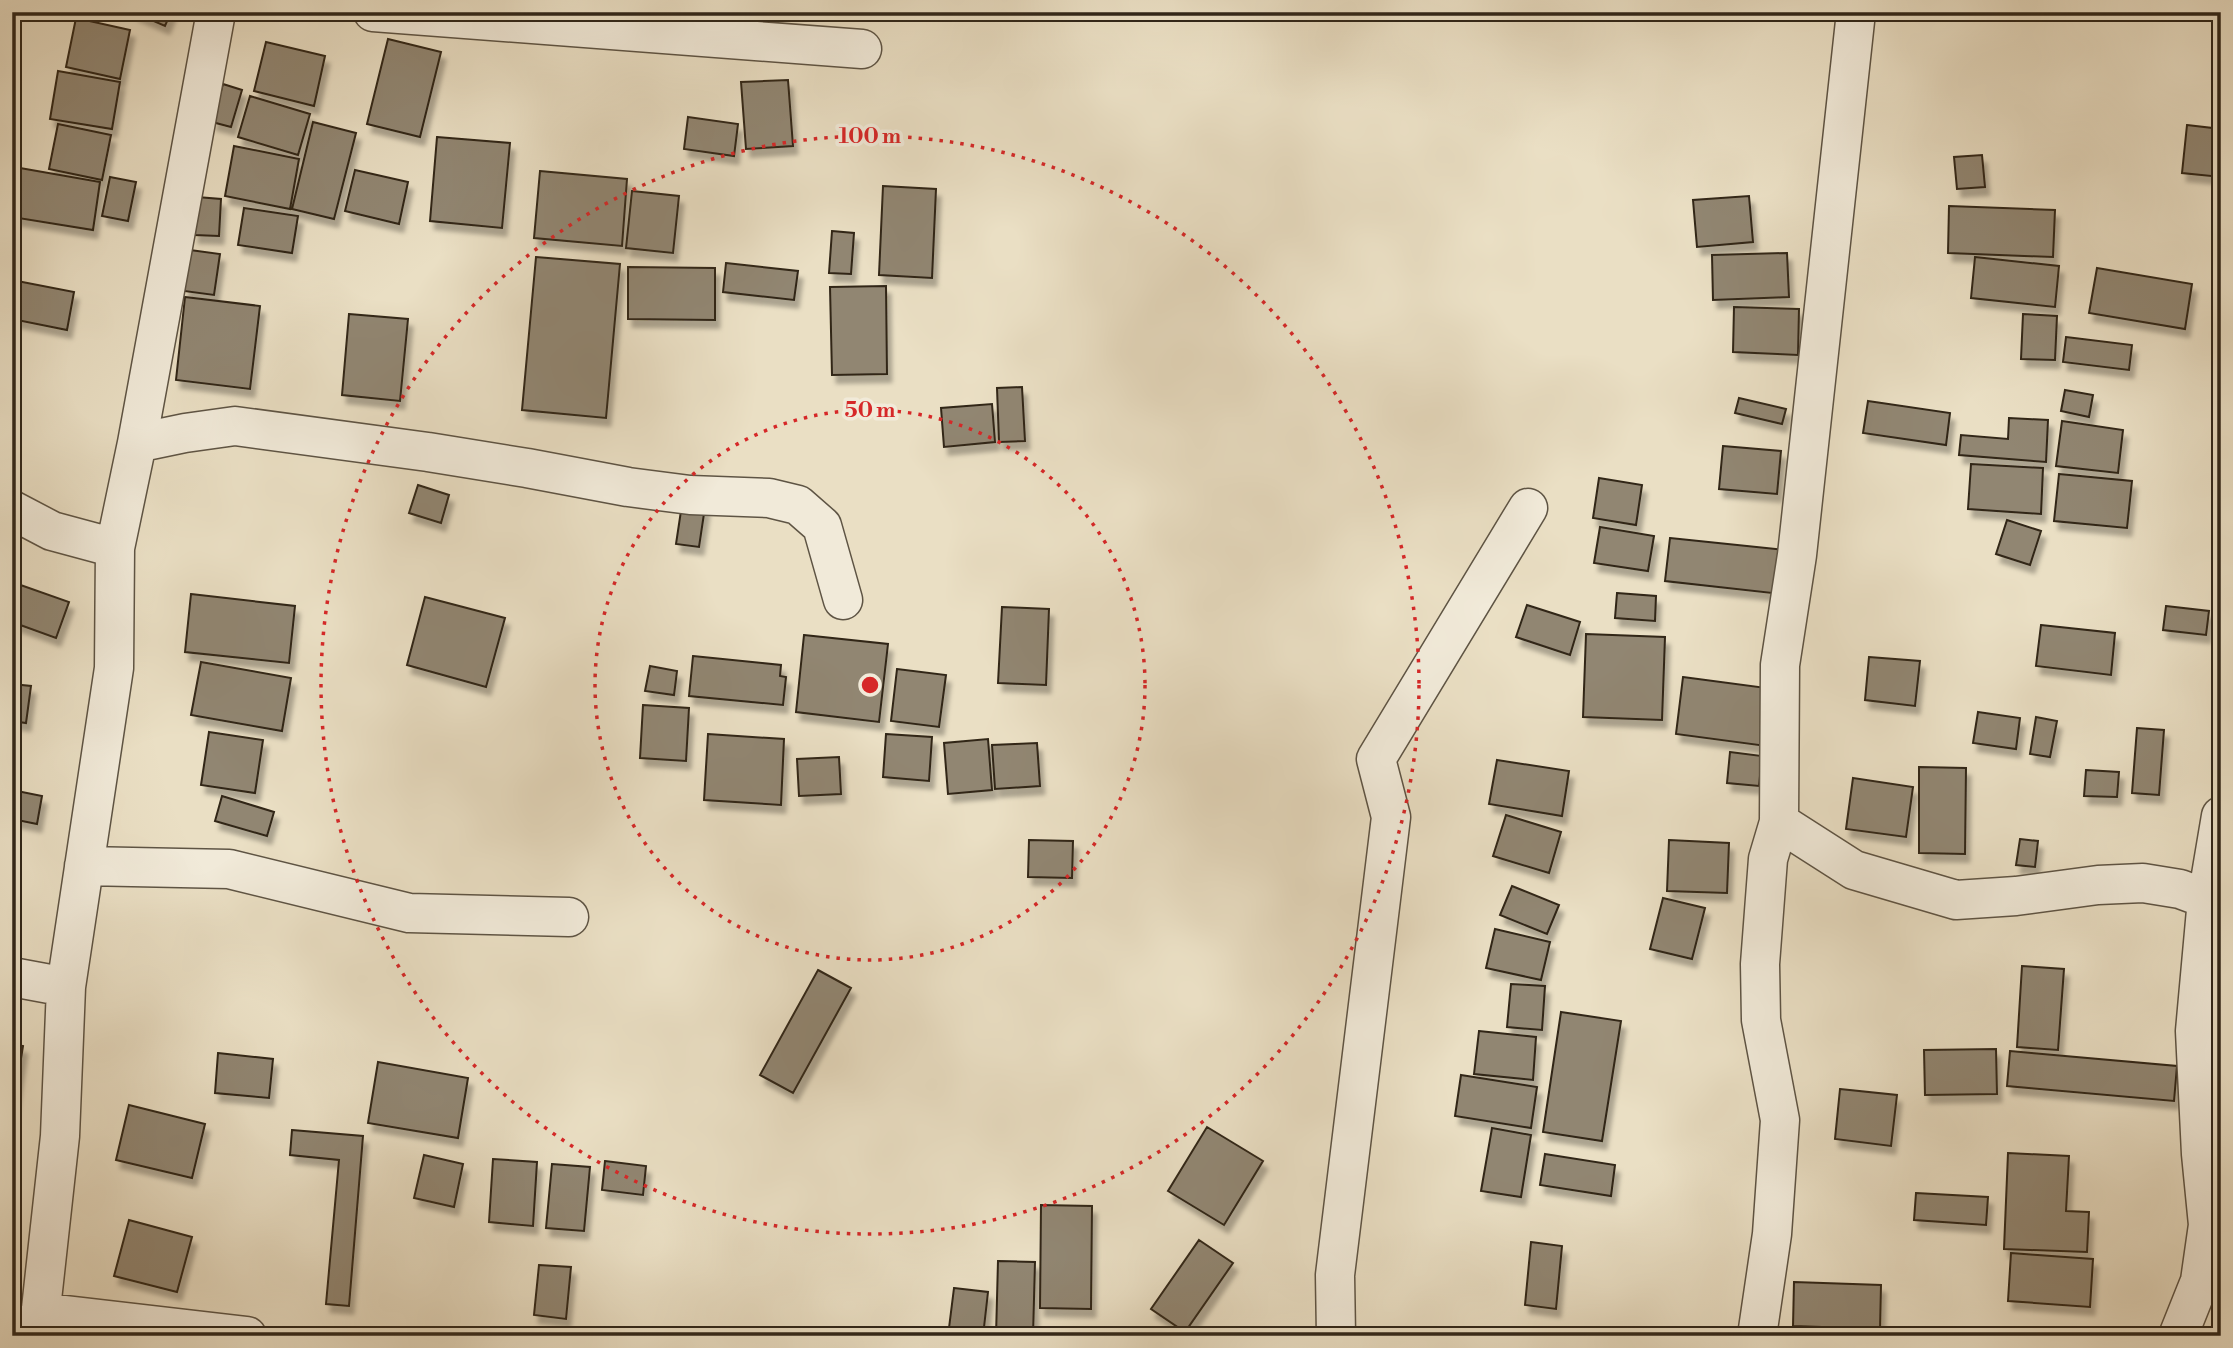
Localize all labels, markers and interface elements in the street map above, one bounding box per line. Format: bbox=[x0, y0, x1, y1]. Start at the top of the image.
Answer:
text: 100 m bbox=[839, 124, 901, 150]
text: 50 m bbox=[845, 398, 895, 424]
centre of rings bbox=[858, 673, 882, 697]

